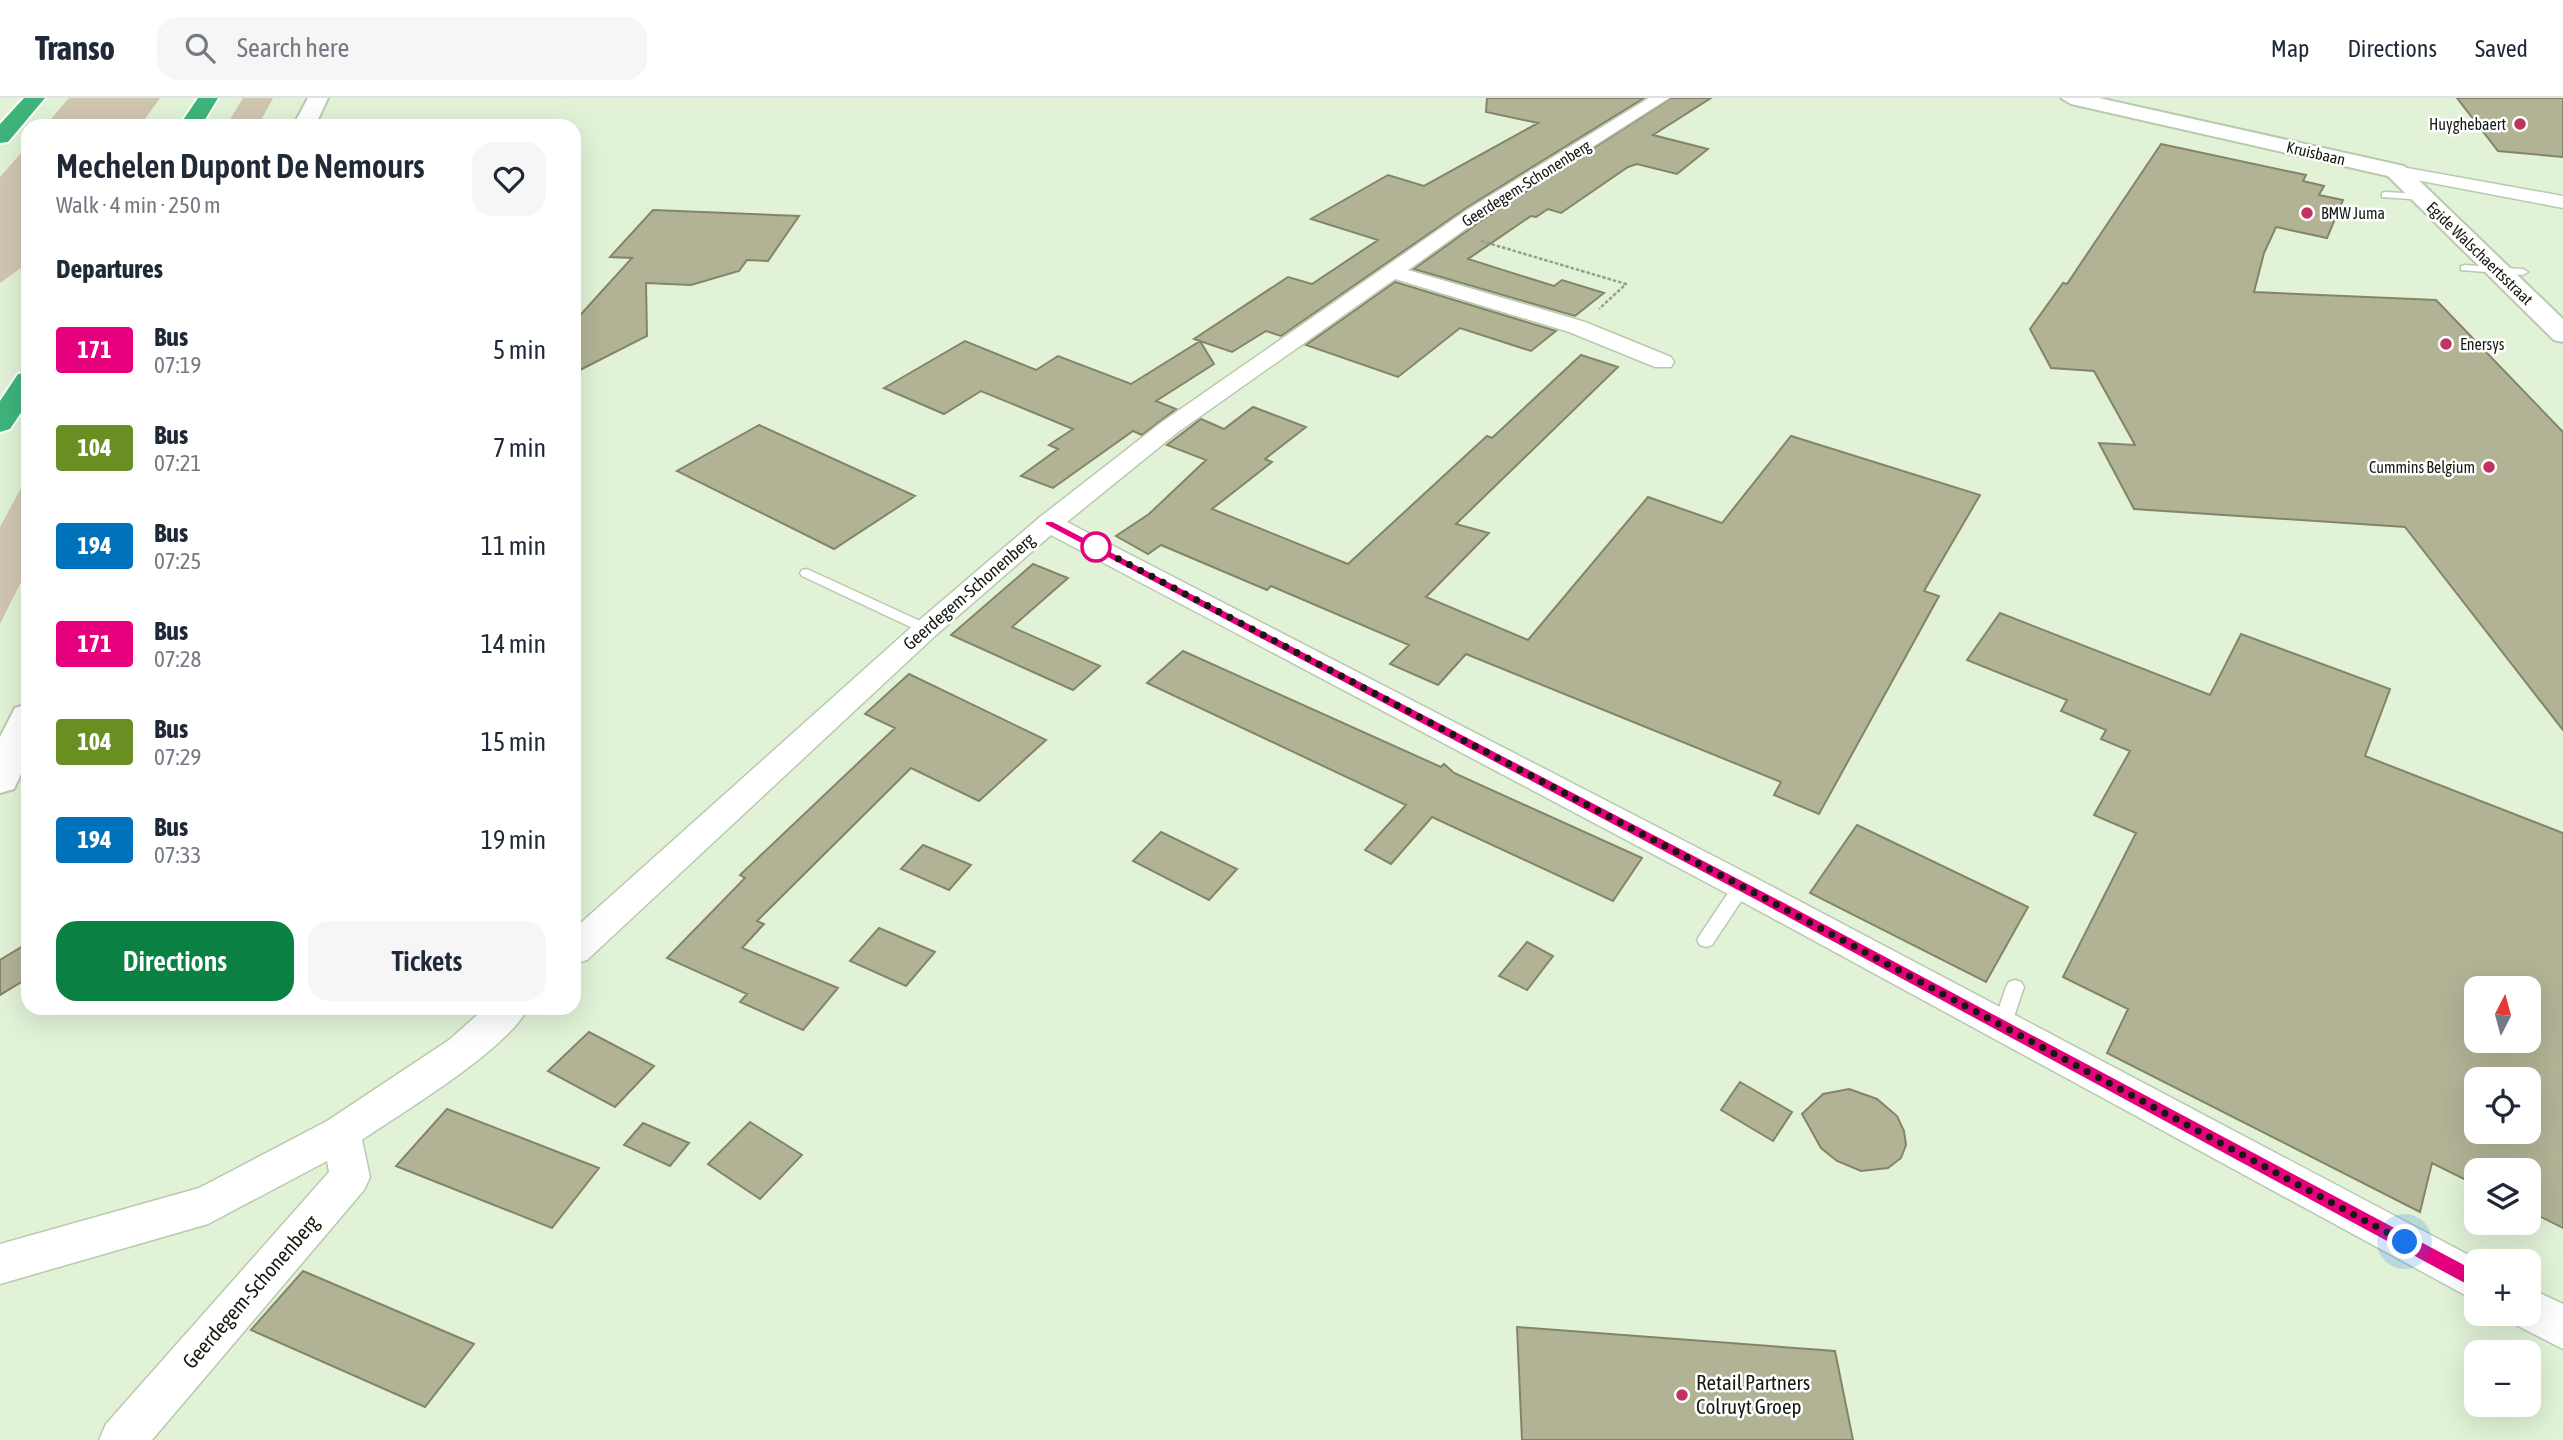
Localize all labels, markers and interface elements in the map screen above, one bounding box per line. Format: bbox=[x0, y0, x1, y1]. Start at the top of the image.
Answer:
search box bbox=[157, 17, 647, 80]
text: Transo bbox=[35, 29, 115, 67]
icon: search bbox=[181, 29, 219, 67]
text: Search here bbox=[237, 33, 349, 63]
text: Map bbox=[2271, 35, 2309, 62]
text: Directions bbox=[2347, 35, 2437, 62]
text: Saved bbox=[2475, 35, 2528, 62]
place label: Huyghebaert bbox=[2429, 115, 2506, 134]
marker: Huyghebaert bbox=[2512, 116, 2528, 132]
street label: Geerdegem-Schonenberg bbox=[1458, 136, 1594, 231]
street label: Kruisbaan bbox=[2285, 137, 2347, 169]
button: heart bbox=[472, 142, 546, 216]
text: Mechelen Dupont De Nemours bbox=[56, 147, 425, 185]
text: Walk · 4 min · 250 m bbox=[56, 192, 220, 218]
street label: Egide Walschaertsstraat bbox=[2423, 198, 2537, 309]
place label: BMW Juma bbox=[2321, 204, 2385, 222]
marker: BMW Juma bbox=[2299, 205, 2315, 221]
text: Departures bbox=[56, 254, 163, 284]
text: Bus bbox=[154, 322, 188, 352]
text: 5 min bbox=[493, 335, 546, 365]
place label: Enersys bbox=[2460, 335, 2505, 354]
text: 171 bbox=[78, 336, 111, 363]
marker: Enersys bbox=[2438, 336, 2454, 352]
text: 07:19 bbox=[154, 352, 201, 378]
text: Bus bbox=[154, 420, 188, 450]
text: 7 min bbox=[493, 433, 546, 463]
text: 104 bbox=[78, 434, 111, 461]
text: 07:21 bbox=[154, 450, 201, 476]
place label: Cummins Belgium bbox=[2369, 458, 2475, 477]
marker: Cummins Belgium bbox=[2481, 459, 2497, 475]
text: Bus bbox=[154, 518, 188, 548]
street label: Geerdegem-Schonenberg bbox=[899, 529, 1039, 654]
text: 11 min bbox=[481, 531, 546, 561]
text: 194 bbox=[78, 532, 111, 559]
unlabelled marker bbox=[1081, 532, 1111, 562]
text: 07:25 bbox=[154, 548, 201, 574]
text: Bus bbox=[154, 616, 188, 646]
text: 14 min bbox=[481, 629, 546, 659]
text: 171 bbox=[78, 630, 111, 657]
text: 07:28 bbox=[154, 646, 201, 672]
text: Bus bbox=[154, 714, 188, 744]
text: 15 min bbox=[481, 727, 546, 757]
text: 104 bbox=[78, 728, 111, 755]
text: 07:29 bbox=[154, 744, 201, 770]
text: Bus bbox=[154, 812, 188, 842]
text: 19 min bbox=[481, 825, 546, 855]
text: 194 bbox=[78, 826, 111, 853]
text: 07:33 bbox=[154, 842, 201, 868]
button: Directions bbox=[56, 921, 294, 1001]
button: Tickets bbox=[308, 921, 546, 1001]
north arrow bbox=[2464, 976, 2541, 1054]
map controls bbox=[2464, 976, 2541, 1417]
button: locate bbox=[2464, 1067, 2541, 1144]
button: layers bbox=[2464, 1158, 2541, 1235]
street label: Geerdegem-Schonenberg bbox=[177, 1210, 323, 1373]
your location bbox=[2387, 1224, 2422, 1259]
button: + bbox=[2464, 1249, 2541, 1326]
button: − bbox=[2464, 1340, 2541, 1417]
place label: Retail Partners Colruyt Groep bbox=[1696, 1370, 1810, 1418]
marker: Retail Partners Colruyt Groep bbox=[1674, 1387, 1690, 1403]

